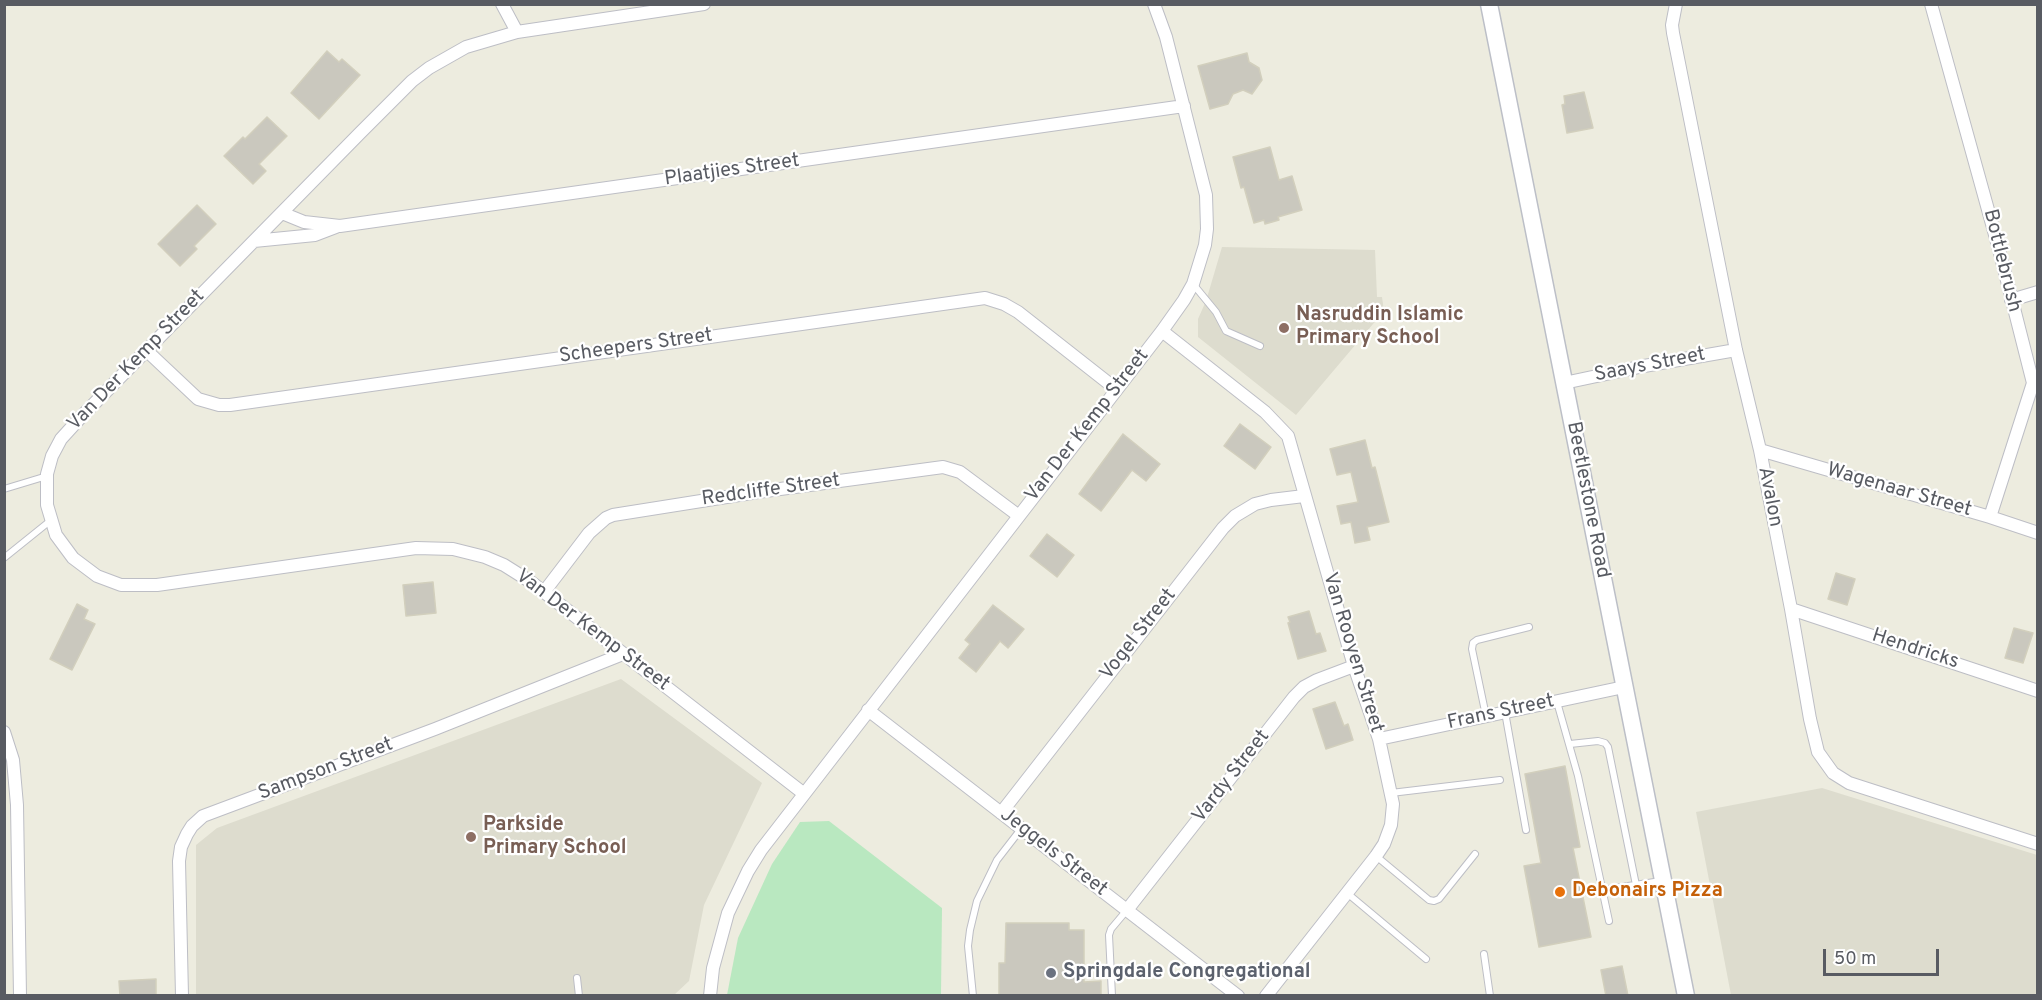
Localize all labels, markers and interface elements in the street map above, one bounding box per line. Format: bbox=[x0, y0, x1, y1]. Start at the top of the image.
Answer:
street label: Plaatjies Street bbox=[663, 150, 801, 192]
street label: Bottlebrush bbox=[1977, 207, 2025, 315]
street label: Van Der Kemp Street bbox=[63, 285, 211, 437]
place label: Nasruddin Islamic Primary School bbox=[1296, 304, 1464, 351]
marker: Nasruddin Islamic Primary School bbox=[1277, 321, 1291, 335]
street label: Scheepers Street bbox=[558, 324, 714, 370]
street label: Saays Street bbox=[1593, 343, 1707, 389]
street label: Van Der Kemp Street bbox=[1021, 345, 1155, 507]
street label: Beetlestone Road bbox=[1560, 420, 1614, 580]
street label: Wagenaar Street bbox=[1824, 459, 1974, 523]
street label: Avalon bbox=[1751, 465, 1787, 529]
street label: Redcliffe Street bbox=[700, 469, 842, 513]
street label: Van Der Kemp Street bbox=[510, 565, 674, 697]
street label: Van Rooyen Street bbox=[1316, 570, 1388, 736]
street label: Vogel Street bbox=[1096, 584, 1182, 686]
street label: Hendricks bbox=[1868, 625, 1962, 675]
street label: Frans Street bbox=[1446, 690, 1556, 736]
street label: Vardy Street bbox=[1188, 726, 1276, 828]
street label: Sampson Street bbox=[255, 733, 397, 807]
street label: Jeggels Street bbox=[995, 804, 1111, 902]
place label: Parkside Primary School bbox=[483, 814, 627, 861]
marker: Parkside Primary School bbox=[464, 830, 478, 844]
place label: Debonairs Pizza bbox=[1572, 880, 1723, 904]
marker: Debonairs Pizza bbox=[1553, 885, 1567, 899]
scale bar bbox=[1826, 937, 1942, 975]
text: 50 m bbox=[1834, 948, 1876, 971]
place label: Springdale Congregational bbox=[1063, 961, 1311, 985]
marker: Springdale Congregational bbox=[1044, 966, 1058, 980]

